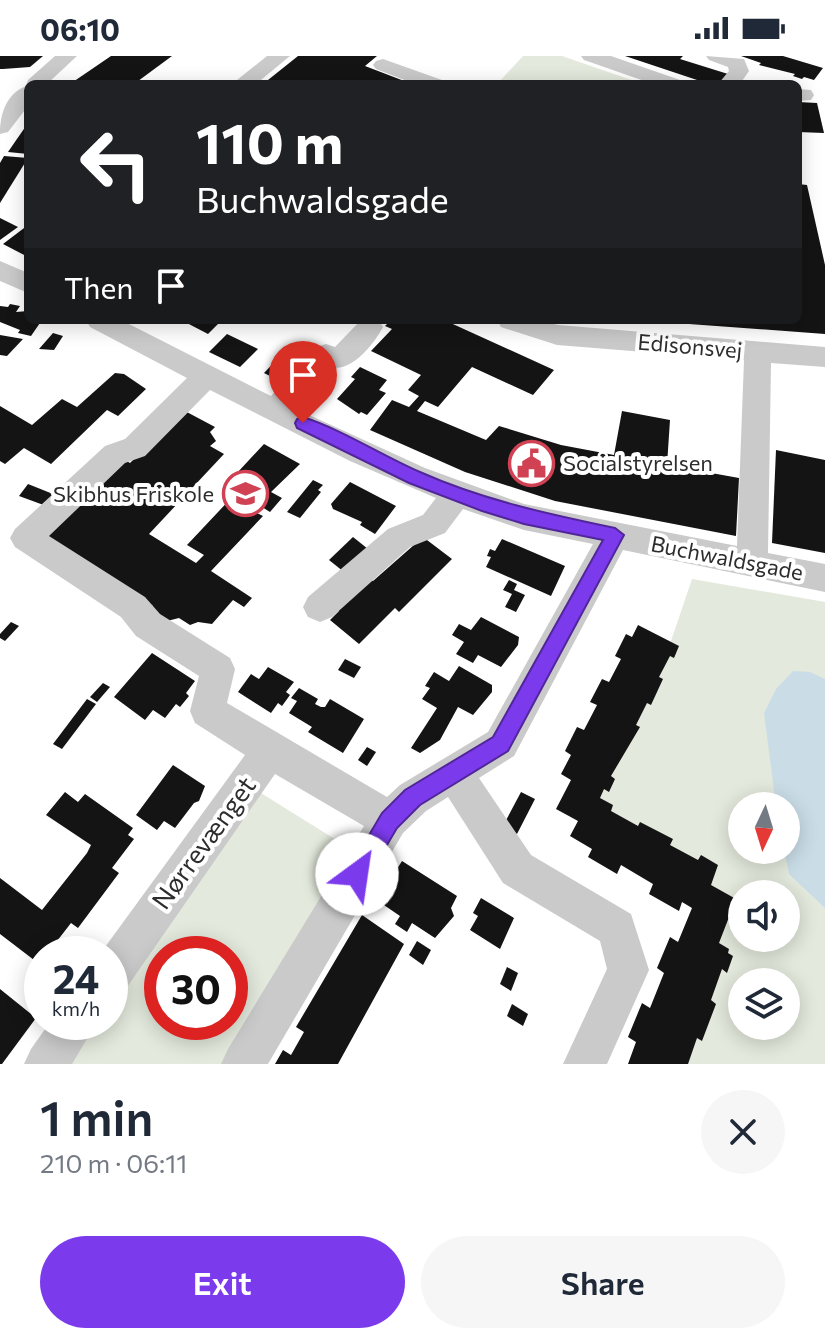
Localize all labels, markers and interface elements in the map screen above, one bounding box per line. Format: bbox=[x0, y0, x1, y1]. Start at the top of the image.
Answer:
text: 06:10 bbox=[40, 10, 120, 47]
text: 110 m bbox=[196, 107, 343, 176]
icon: left bbox=[64, 112, 168, 216]
text: Buchwaldsgade bbox=[196, 176, 449, 220]
icon: arrive bbox=[149, 264, 193, 308]
text: Then bbox=[64, 268, 133, 305]
street label: Edisonsvej bbox=[637, 327, 744, 364]
pin bbox=[269, 341, 337, 423]
icon: arrive bbox=[281, 353, 325, 397]
public building icon: Socialstyrelsen bbox=[508, 439, 556, 487]
place label: Socialstyrelsen bbox=[563, 449, 713, 476]
school or university icon: Skibhus Friskole bbox=[221, 470, 269, 518]
place label: Skibhus Friskole bbox=[53, 480, 214, 507]
street label: Buchwaldsgade bbox=[649, 530, 806, 586]
street label: Nørrevænget bbox=[144, 770, 261, 914]
north arrow bbox=[728, 792, 800, 864]
map controls bbox=[728, 792, 800, 1040]
position arrow bbox=[315, 832, 399, 916]
button: sound bbox=[728, 880, 800, 952]
speed limit sign: 30 bbox=[144, 936, 248, 1040]
text: 24 bbox=[53, 953, 99, 1002]
button: layers bbox=[728, 968, 800, 1040]
text: km/h bbox=[52, 996, 100, 1020]
text: 1 min bbox=[40, 1087, 153, 1146]
button: close bbox=[701, 1090, 785, 1174]
text: 210 m · 06:11 bbox=[40, 1147, 187, 1178]
button: Exit bbox=[40, 1236, 405, 1328]
button: Share bbox=[421, 1236, 785, 1328]

